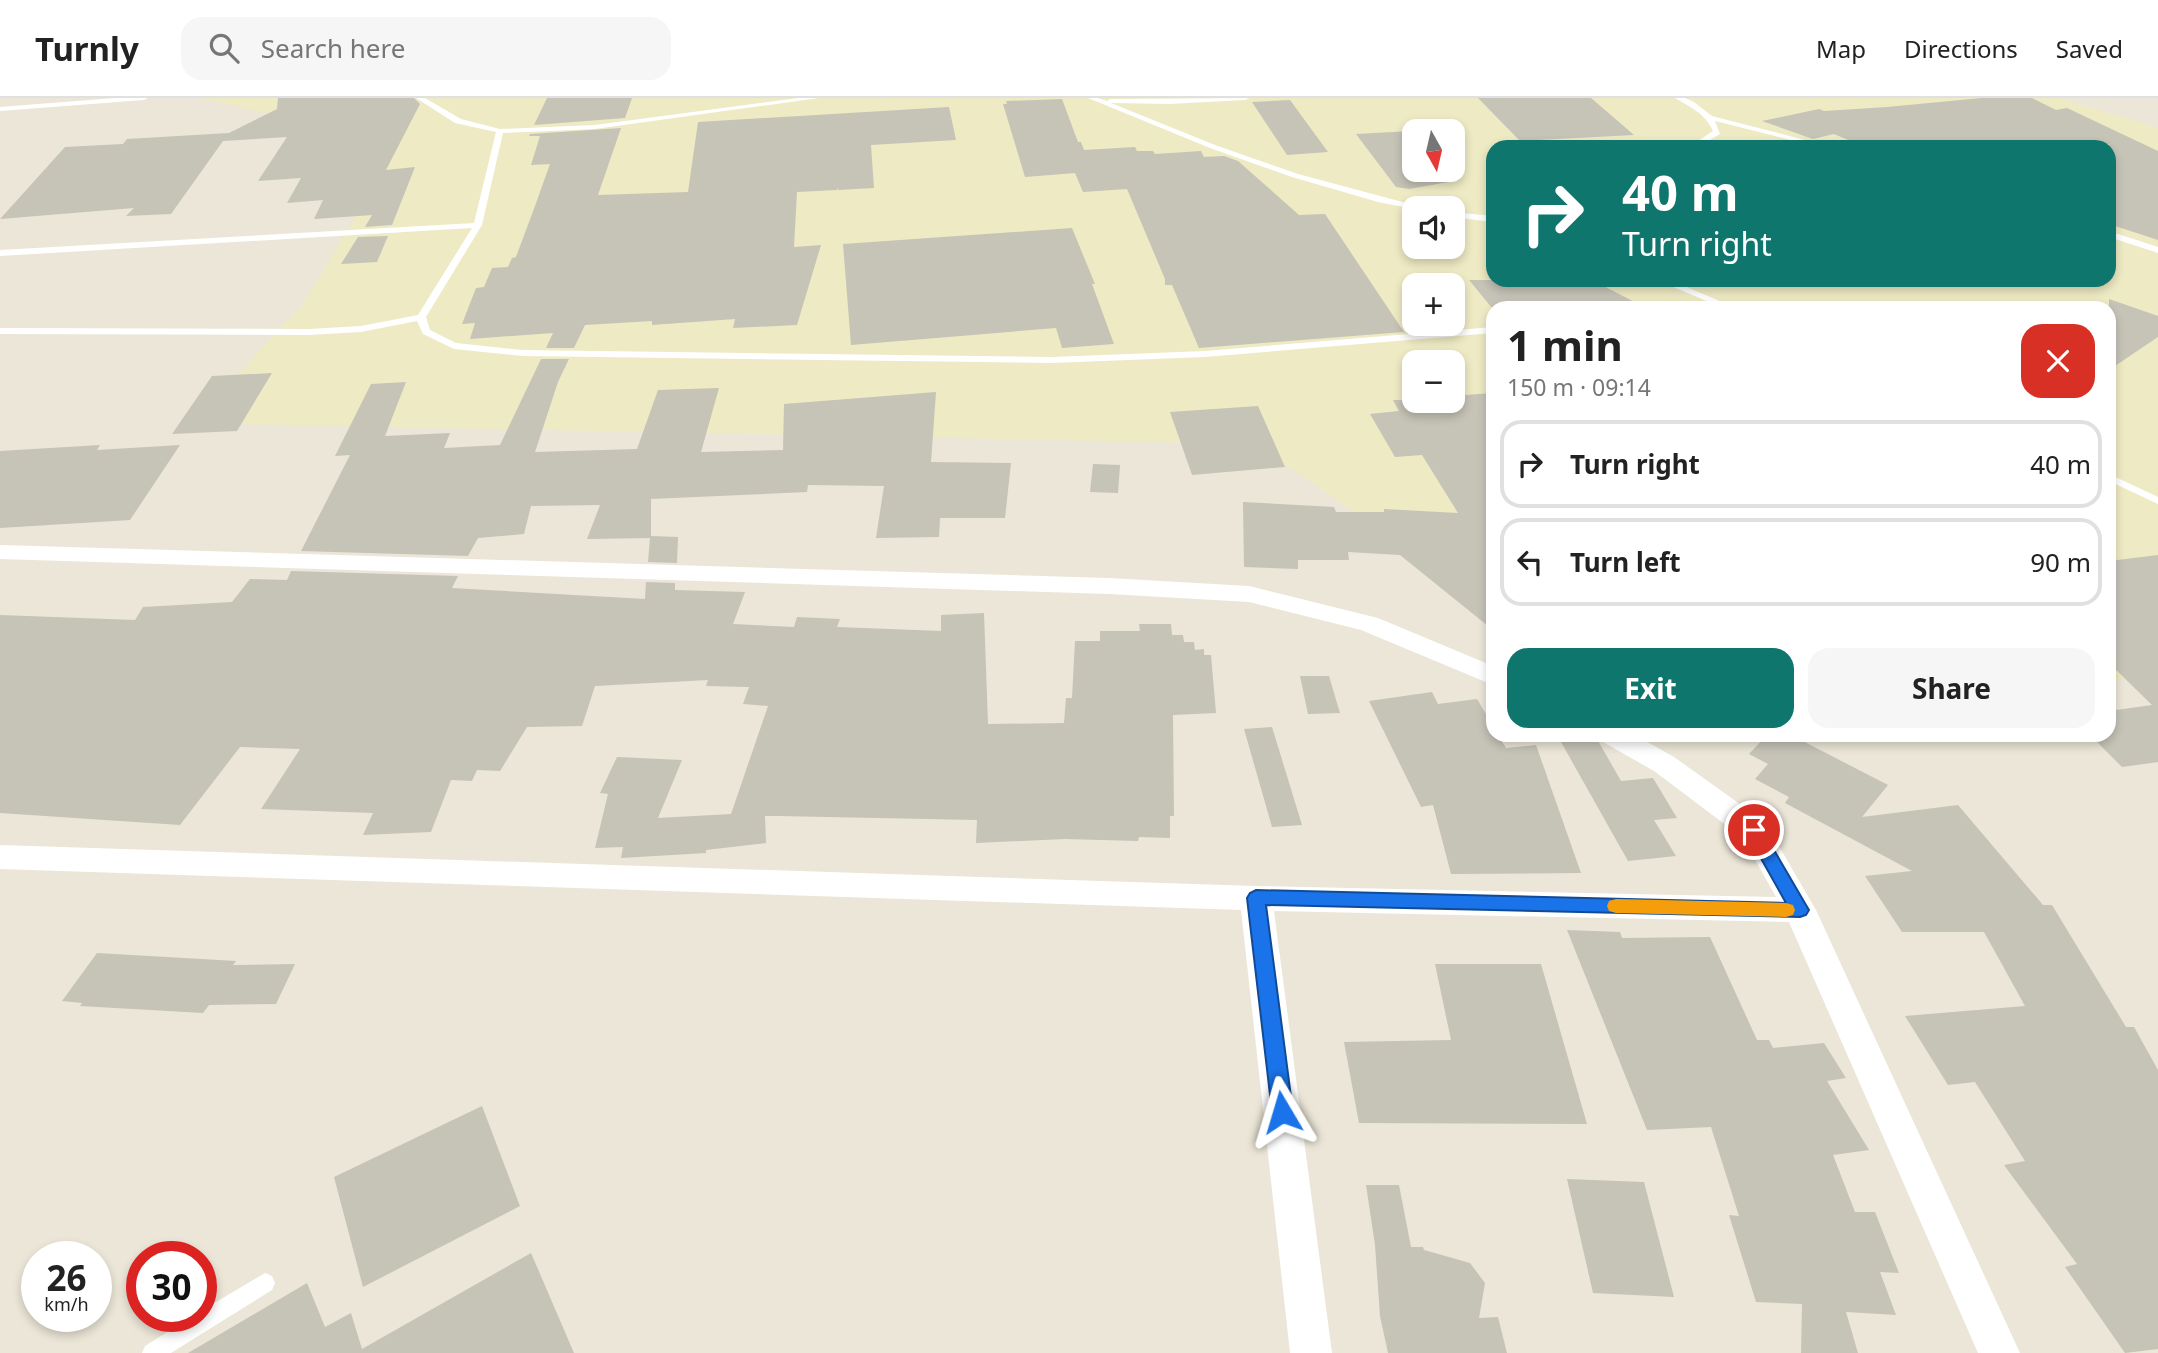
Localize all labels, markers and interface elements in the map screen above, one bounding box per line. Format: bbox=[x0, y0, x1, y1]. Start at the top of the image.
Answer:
search box bbox=[181, 17, 671, 80]
text: Turnly bbox=[35, 26, 139, 71]
icon: search bbox=[205, 29, 243, 67]
text: Search here bbox=[261, 30, 405, 66]
text: Map bbox=[1816, 32, 1866, 65]
text: Directions bbox=[1904, 32, 2018, 65]
text: Saved bbox=[2056, 32, 2123, 65]
north arrow bbox=[1402, 119, 1465, 182]
map controls bbox=[1402, 119, 1465, 413]
text: 40 m bbox=[1622, 159, 1739, 225]
icon: right bbox=[1507, 168, 1598, 259]
button: sound bbox=[1402, 196, 1465, 259]
text: Turn right bbox=[1622, 222, 1772, 265]
button: + bbox=[1402, 273, 1465, 336]
text: 1 min bbox=[1507, 316, 1623, 373]
button: close bbox=[2021, 324, 2095, 398]
button: − bbox=[1402, 350, 1465, 413]
text: 150 m · 09:14 bbox=[1507, 371, 1651, 403]
icon: right bbox=[1511, 445, 1549, 483]
text: Turn right bbox=[1570, 446, 1700, 482]
text: 40 m bbox=[2030, 446, 2091, 482]
icon: left bbox=[1511, 543, 1549, 581]
text: Turn left bbox=[1570, 544, 1681, 580]
text: 90 m bbox=[2030, 544, 2091, 580]
button: Exit bbox=[1507, 648, 1794, 728]
button: Share bbox=[1808, 648, 2095, 728]
pin bbox=[1724, 800, 1784, 860]
icon: arrive bbox=[1735, 811, 1773, 849]
position arrow bbox=[1245, 1075, 1319, 1149]
speed limit sign: 30 bbox=[126, 1241, 217, 1332]
text: 26 bbox=[46, 1254, 87, 1301]
text: km/h bbox=[44, 1292, 89, 1316]

